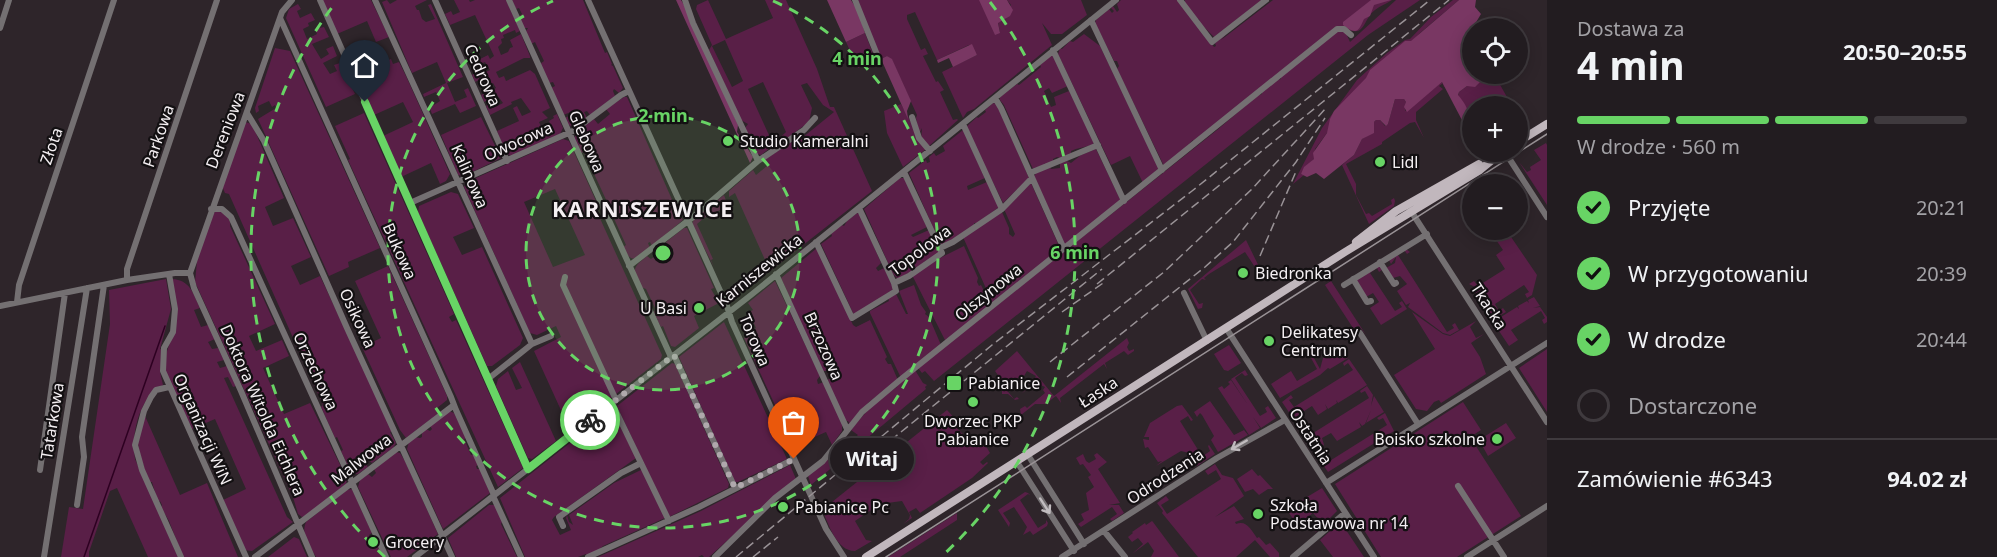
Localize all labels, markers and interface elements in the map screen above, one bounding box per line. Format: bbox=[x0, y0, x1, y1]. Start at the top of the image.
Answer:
text: Dostawa za bbox=[1577, 15, 1684, 42]
map controls bbox=[1462, 18, 1528, 240]
button: locate bbox=[1462, 18, 1528, 84]
text: 20:50–20:55 bbox=[1843, 36, 1967, 66]
text: 4 min bbox=[1577, 38, 1684, 91]
pin bbox=[339, 40, 390, 102]
street label: Cedrowa bbox=[459, 40, 507, 110]
text: 4 min bbox=[832, 46, 882, 70]
icon: home bbox=[348, 49, 381, 82]
street label: Dereniowa bbox=[200, 88, 250, 172]
button: + bbox=[1462, 96, 1528, 162]
street label: Parkowa bbox=[137, 102, 179, 170]
text: 2 min bbox=[638, 103, 688, 127]
street label: Glebowa bbox=[564, 107, 610, 175]
street label: Owocowa bbox=[480, 116, 556, 166]
street label: Złota bbox=[34, 125, 68, 167]
place label: Studio Kameralni bbox=[740, 130, 869, 152]
text: W drodze · 560 m bbox=[1577, 133, 1740, 160]
marker: Studio Kameralni bbox=[721, 134, 735, 148]
street label: Kalinowa bbox=[446, 140, 494, 212]
place label: Lidl bbox=[1392, 151, 1418, 173]
marker: Lidl bbox=[1373, 155, 1387, 169]
button: − bbox=[1462, 174, 1528, 240]
icon: check bbox=[1577, 191, 1610, 224]
text: Przyjęte bbox=[1628, 192, 1710, 222]
district label: KARNISZEWICE bbox=[552, 193, 734, 223]
text: 20:21 bbox=[1916, 194, 1967, 221]
street label: Bukowa bbox=[378, 219, 422, 283]
street label: Topolowa bbox=[885, 220, 955, 280]
street label: Karniszewicka bbox=[711, 228, 807, 312]
text: 6 min bbox=[1050, 240, 1100, 264]
centre of rings bbox=[653, 243, 673, 263]
icon: check bbox=[1577, 257, 1610, 290]
street label: Olszynowa bbox=[950, 258, 1026, 326]
text: W przygotowaniu bbox=[1628, 258, 1809, 288]
text: 20:39 bbox=[1916, 260, 1967, 287]
place label: Biedronka bbox=[1255, 262, 1332, 284]
marker: Biedronka bbox=[1236, 266, 1250, 280]
street label: Tkacka bbox=[1466, 278, 1512, 334]
street label: Osikowa bbox=[335, 284, 381, 352]
place label: U Basi bbox=[640, 297, 687, 319]
marker: U Basi bbox=[692, 301, 706, 315]
street label: Brzozowa bbox=[799, 308, 849, 384]
street label: Torowa bbox=[734, 311, 776, 369]
street label: Doktora Witolda Eichlera bbox=[215, 321, 311, 499]
place label: Delikatesy Centrum bbox=[1281, 321, 1359, 361]
icon: check bbox=[1577, 323, 1610, 356]
text: W drodze bbox=[1628, 324, 1726, 354]
text: 20:44 bbox=[1916, 326, 1967, 353]
street label: Orzechowa bbox=[288, 328, 344, 414]
marker: Delikatesy Centrum bbox=[1262, 334, 1276, 348]
street label: Organizacji WiN bbox=[169, 370, 237, 488]
street label: Łaska bbox=[1074, 371, 1122, 413]
place label: Pabianice bbox=[968, 372, 1040, 394]
marker: Pabianice bbox=[945, 374, 963, 392]
street label: Tatarkowa bbox=[35, 381, 69, 461]
courier bbox=[560, 390, 620, 450]
text: Dostarczone bbox=[1628, 390, 1757, 420]
marker: Dworzec PKP Pabianice bbox=[966, 395, 980, 409]
pin bbox=[768, 397, 819, 459]
street label: Ostatnia bbox=[1284, 403, 1338, 469]
icon: bike bbox=[574, 404, 607, 437]
icon: bag bbox=[777, 406, 810, 439]
place label: Dworzec PKP Pabianice bbox=[924, 410, 1022, 450]
street label: Malwowa bbox=[326, 428, 396, 490]
place label: Boisko szkolne bbox=[1374, 428, 1485, 450]
marker: Boisko szkolne bbox=[1490, 432, 1504, 446]
callout: Witaj bbox=[830, 438, 914, 480]
one-way arrow bbox=[1231, 440, 1248, 452]
street label: Odrodzenia bbox=[1122, 443, 1208, 509]
text: Witaj bbox=[846, 445, 898, 472]
text: Zamówienie #6343 bbox=[1577, 463, 1773, 493]
text: 94.02 zł bbox=[1887, 463, 1967, 493]
place label: Szkoła Podstawowa nr 14 bbox=[1270, 494, 1408, 534]
place label: Pabianice Pc bbox=[795, 496, 889, 518]
one-way arrow bbox=[1040, 497, 1052, 514]
marker: Pabianice Pc bbox=[776, 500, 790, 514]
marker: Szkoła Podstawowa nr 14 bbox=[1251, 507, 1265, 521]
place label: Grocery bbox=[385, 531, 445, 553]
marker: Grocery bbox=[366, 535, 380, 549]

